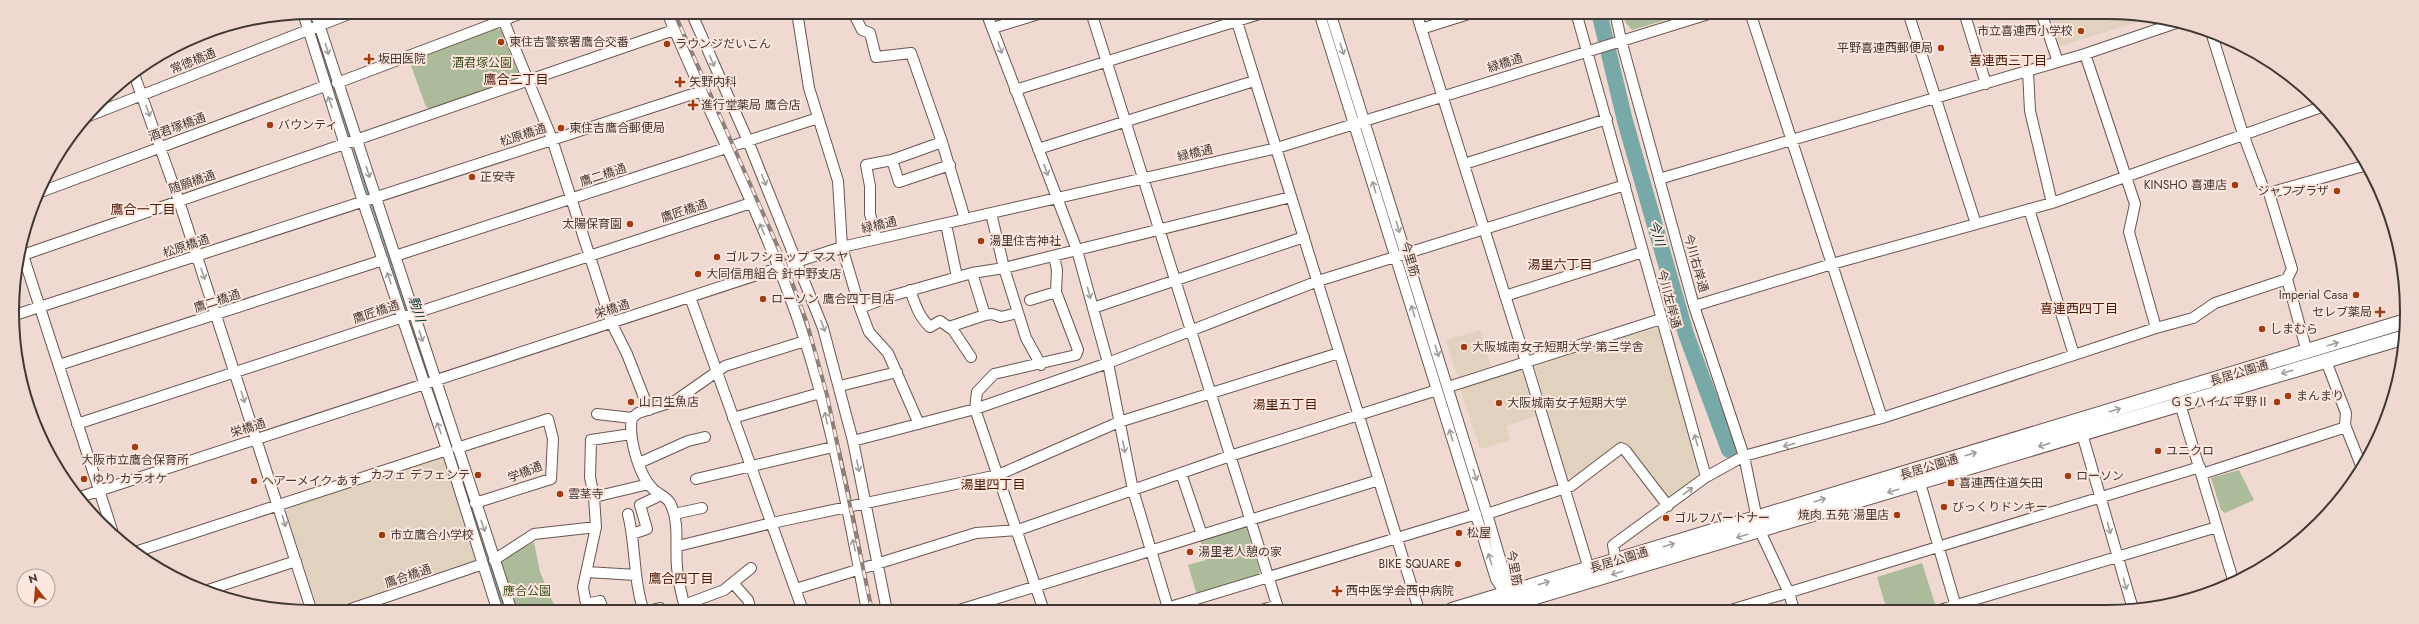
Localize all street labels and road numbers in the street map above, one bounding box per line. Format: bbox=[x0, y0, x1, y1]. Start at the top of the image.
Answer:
street label: 常徳橋通 bbox=[167, 44, 219, 78]
street label: 緑橋通 bbox=[1485, 49, 1525, 77]
street label: 酒君塚橋通 bbox=[146, 108, 208, 146]
street label: 松原橋通 bbox=[497, 119, 549, 151]
street label: 緑橋通 bbox=[1175, 140, 1215, 166]
street label: 鷹二橋通 bbox=[577, 159, 629, 191]
street label: 随願橋通 bbox=[166, 166, 218, 198]
street label: 鷹匠橋通 bbox=[658, 195, 710, 227]
street label: 緑橋通 bbox=[859, 212, 899, 238]
street label: 松原橋通 bbox=[160, 230, 212, 262]
street label: 今川右岸通 bbox=[1679, 232, 1713, 294]
street label: 今里筋 bbox=[1396, 239, 1424, 279]
street label: 今川左岸通 bbox=[1653, 268, 1685, 330]
street label: 鷹二橋通 bbox=[191, 285, 243, 317]
street label: 栄橋通 bbox=[592, 295, 632, 323]
street label: 鷹匠橋通 bbox=[350, 296, 402, 328]
street label: 長居公園通 bbox=[2208, 356, 2270, 390]
street label: 栄橋通 bbox=[228, 414, 268, 442]
street label: 長居公園通 bbox=[1898, 450, 1960, 484]
street label: 学橋通 bbox=[505, 457, 545, 487]
street label: 長居公園通 bbox=[1588, 543, 1650, 577]
street label: 今里筋 bbox=[1502, 549, 1526, 587]
street label: 鷹合橋通 bbox=[382, 560, 434, 592]

